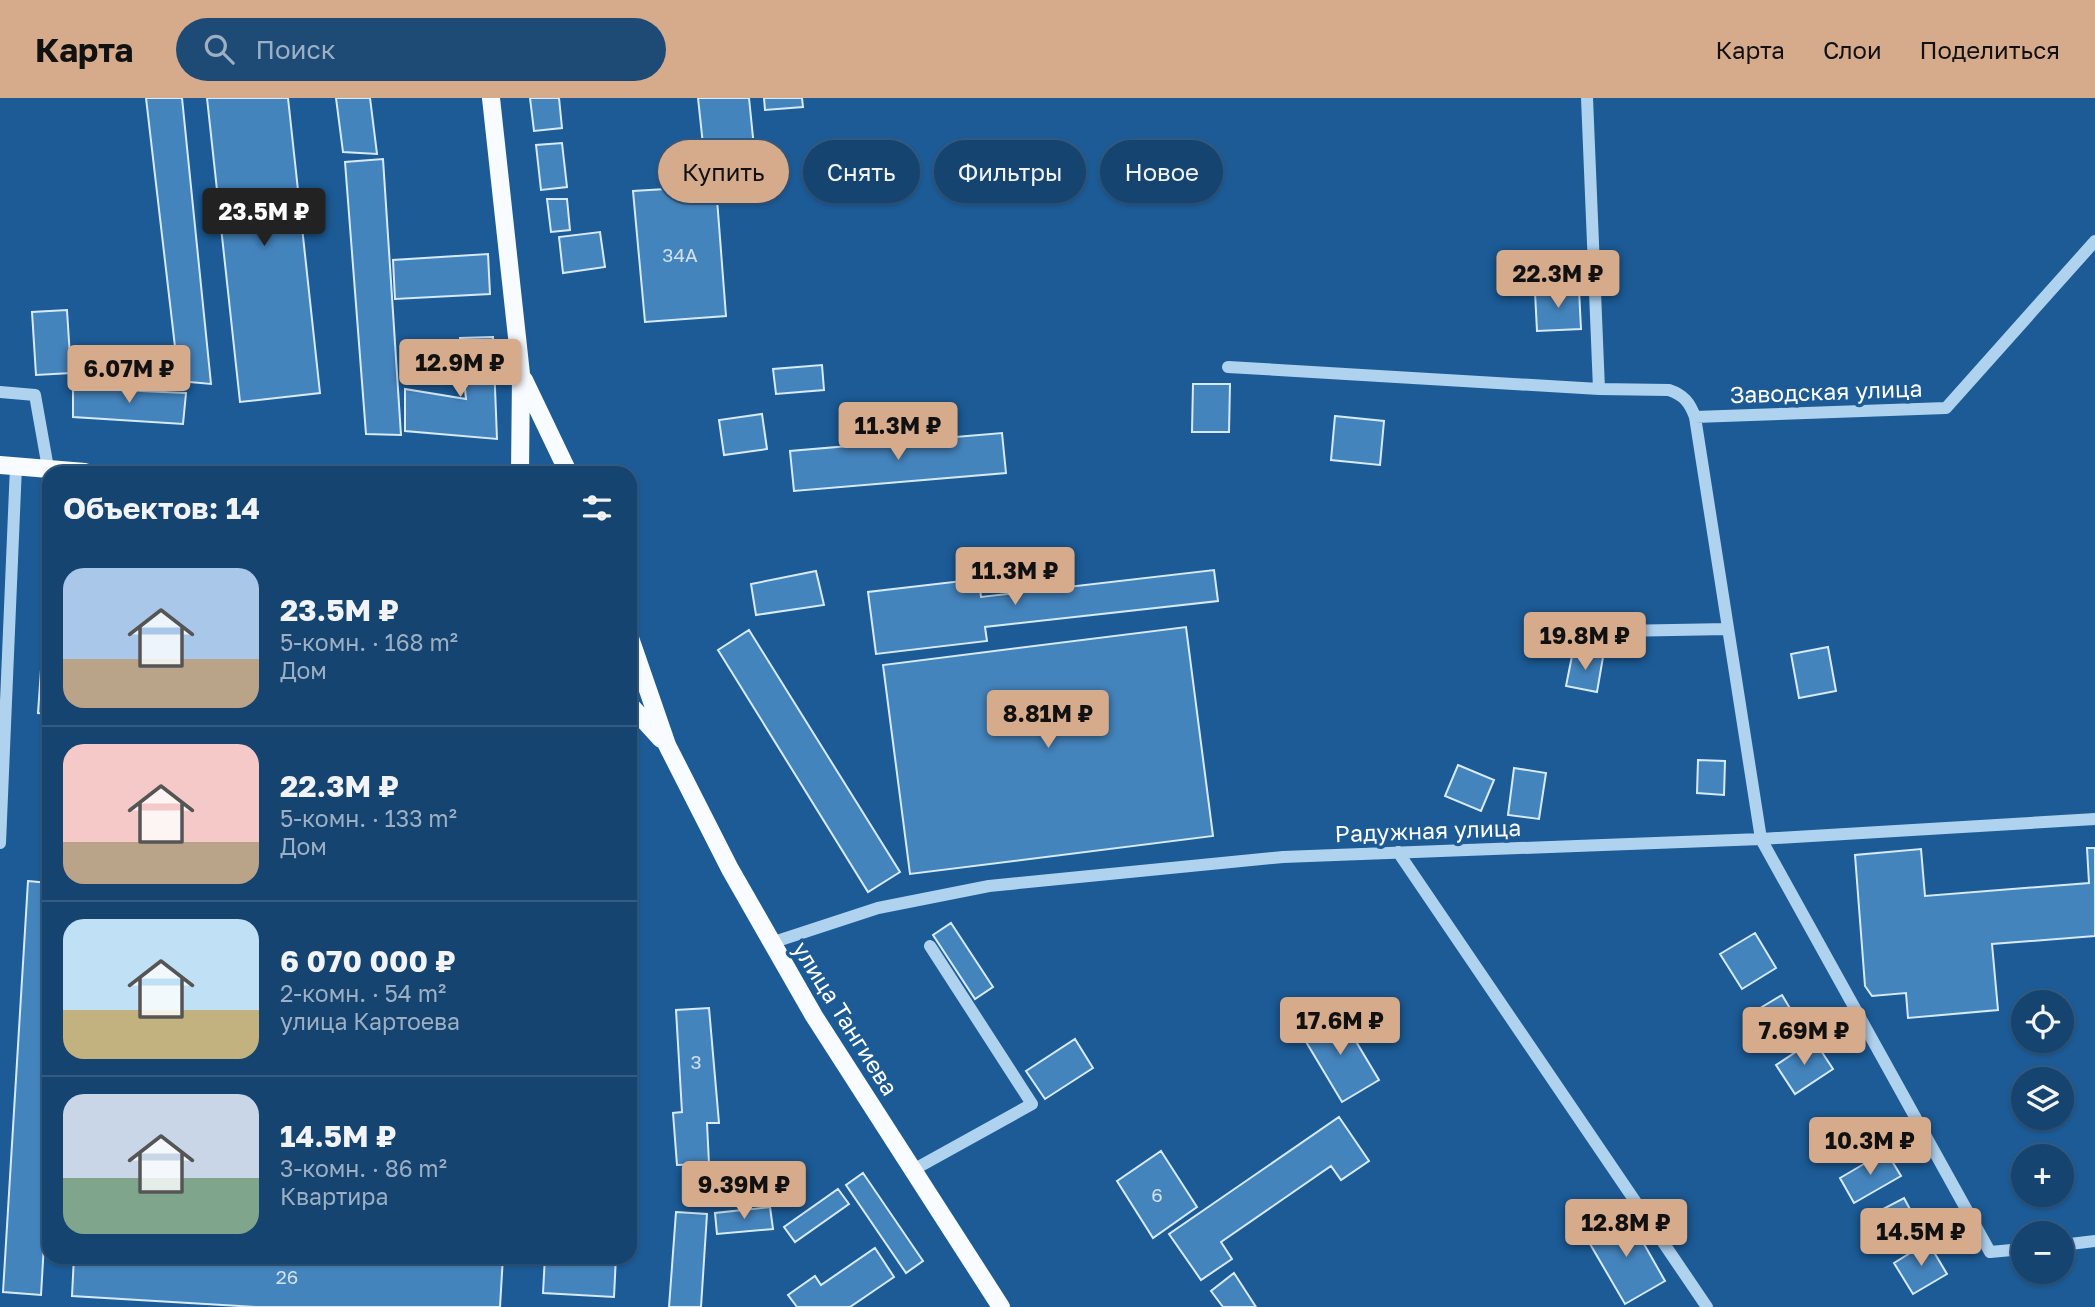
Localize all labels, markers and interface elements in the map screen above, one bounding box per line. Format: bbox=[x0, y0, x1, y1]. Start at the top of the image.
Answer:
search box bbox=[176, 18, 666, 81]
text: Карта bbox=[35, 30, 134, 69]
icon: search bbox=[200, 30, 238, 68]
text: Поиск bbox=[256, 34, 336, 65]
text: Карта bbox=[1715, 35, 1785, 64]
text: Слои bbox=[1823, 35, 1882, 64]
text: Поделиться bbox=[1920, 35, 2060, 64]
chip: Купить bbox=[658, 140, 789, 203]
chip: Снять bbox=[803, 140, 920, 203]
chip: Фильтры bbox=[934, 140, 1086, 203]
chip: Новое bbox=[1100, 140, 1223, 203]
pin: 23.5M ₽ bbox=[199, 188, 329, 248]
text: 23.5M ₽ bbox=[218, 197, 310, 225]
house number: 34А bbox=[662, 243, 698, 266]
pin: 22.3M ₽ bbox=[1493, 250, 1623, 310]
text: 22.3M ₽ bbox=[1512, 259, 1604, 287]
pin: 12.9M ₽ bbox=[395, 340, 525, 399]
pin: 6.07M ₽ bbox=[64, 345, 194, 405]
text: 12.9M ₽ bbox=[415, 348, 505, 376]
text: 6.07M ₽ bbox=[83, 354, 175, 382]
street label: Заводская улица bbox=[1729, 374, 1923, 408]
pin: 11.3M ₽ bbox=[833, 402, 963, 462]
text: 11.3M ₽ bbox=[855, 411, 941, 439]
icon: filters bbox=[578, 489, 616, 527]
text: Объектов: 14 bbox=[63, 490, 260, 526]
pin: 11.3M ₽ bbox=[950, 547, 1080, 607]
text: 11.3M ₽ bbox=[972, 556, 1058, 584]
text: 23.5M ₽ bbox=[280, 592, 399, 628]
icon: home bbox=[119, 596, 203, 680]
pin: 19.8M ₽ bbox=[1520, 612, 1650, 672]
text: 19.8M ₽ bbox=[1540, 621, 1630, 649]
text: 5-комн. · 168 m² bbox=[280, 628, 458, 656]
text: Дом bbox=[280, 656, 327, 684]
pin: 8.81M ₽ bbox=[983, 690, 1113, 750]
text: 8.81M ₽ bbox=[1003, 699, 1093, 727]
text: 22.3M ₽ bbox=[280, 768, 399, 804]
icon: home bbox=[119, 772, 203, 856]
text: 5-комн. · 133 m² bbox=[280, 804, 457, 832]
street label: Радужная улица bbox=[1334, 813, 1522, 847]
text: Дом bbox=[280, 832, 327, 860]
street label: улица Тангиева bbox=[787, 936, 905, 1100]
text: 6 070 000 ₽ bbox=[280, 943, 456, 979]
icon: home bbox=[119, 947, 203, 1031]
text: 2-комн. · 54 m² bbox=[280, 979, 446, 1007]
map controls bbox=[2011, 990, 2074, 1284]
button: locate bbox=[2011, 990, 2074, 1053]
pin: 17.6M ₽ bbox=[1275, 998, 1405, 1057]
text: 17.6M ₽ bbox=[1296, 1006, 1384, 1034]
text: улица Картоева bbox=[280, 1007, 460, 1035]
pin: 7.69M ₽ bbox=[1739, 1007, 1869, 1067]
text: 7.69M ₽ bbox=[1759, 1016, 1849, 1044]
house number: 3 bbox=[690, 1050, 702, 1073]
button: layers bbox=[2011, 1067, 2074, 1130]
text: 14.5M ₽ bbox=[280, 1118, 397, 1154]
pin: 10.3M ₽ bbox=[1805, 1118, 1935, 1177]
icon: home bbox=[119, 1122, 203, 1206]
text: 10.3M ₽ bbox=[1825, 1126, 1915, 1154]
button: + bbox=[2011, 1144, 2074, 1207]
text: 3-комн. · 86 m² bbox=[280, 1154, 447, 1182]
pin: 9.39M ₽ bbox=[679, 1162, 809, 1221]
text: 9.39M ₽ bbox=[698, 1170, 790, 1198]
text: Квартира bbox=[280, 1182, 388, 1210]
house number: 6 bbox=[1151, 1183, 1163, 1206]
pin: 12.8M ₽ bbox=[1561, 1200, 1691, 1259]
text: 12.8M ₽ bbox=[1581, 1208, 1671, 1236]
pin: 14.5M ₽ bbox=[1856, 1208, 1986, 1268]
text: 14.5M ₽ bbox=[1876, 1217, 1966, 1245]
button: − bbox=[2011, 1221, 2074, 1284]
house number: 26 bbox=[276, 1265, 298, 1288]

